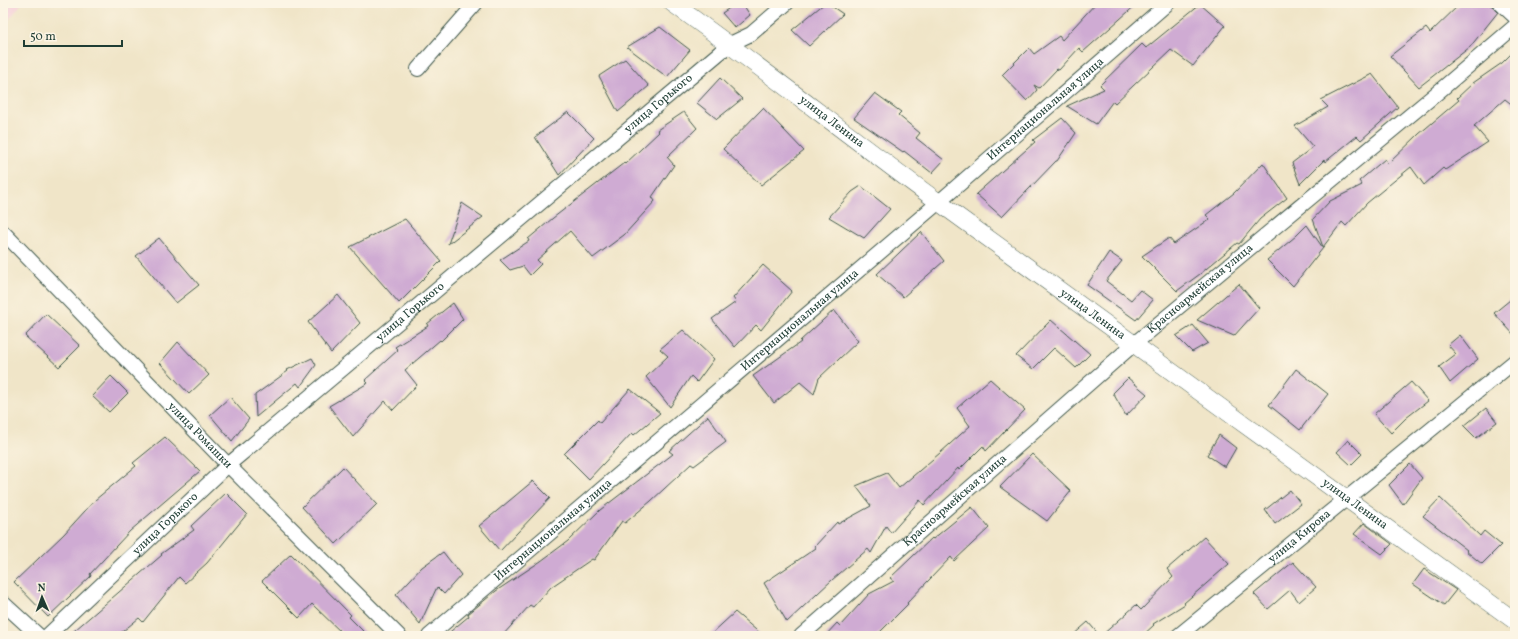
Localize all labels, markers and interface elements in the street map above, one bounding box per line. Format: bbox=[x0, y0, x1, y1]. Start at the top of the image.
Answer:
scale bar bbox=[24, 22, 122, 48]
text: 50 m bbox=[30, 29, 56, 45]
street label: Интернациональная улица bbox=[984, 54, 1108, 165]
street label: улица Горького bbox=[621, 70, 696, 137]
street label: улица Ленина bbox=[796, 92, 867, 152]
street label: Красноармейская улица bbox=[1144, 240, 1257, 338]
street label: Интернациональная улица bbox=[738, 266, 862, 375]
street label: улица Горького bbox=[373, 279, 448, 346]
street label: улица Ленина bbox=[1056, 285, 1128, 344]
street label: улица Ромашки bbox=[164, 399, 235, 472]
street label: Красноармейская улица bbox=[900, 451, 1010, 551]
street label: улица Ленина bbox=[1319, 475, 1391, 533]
street label: Интернациональная улица bbox=[491, 476, 615, 585]
street label: улица Горького bbox=[129, 489, 202, 559]
street label: улица Кирова bbox=[1265, 506, 1334, 567]
north arrow bbox=[22, 577, 62, 617]
text: N bbox=[37, 581, 46, 596]

